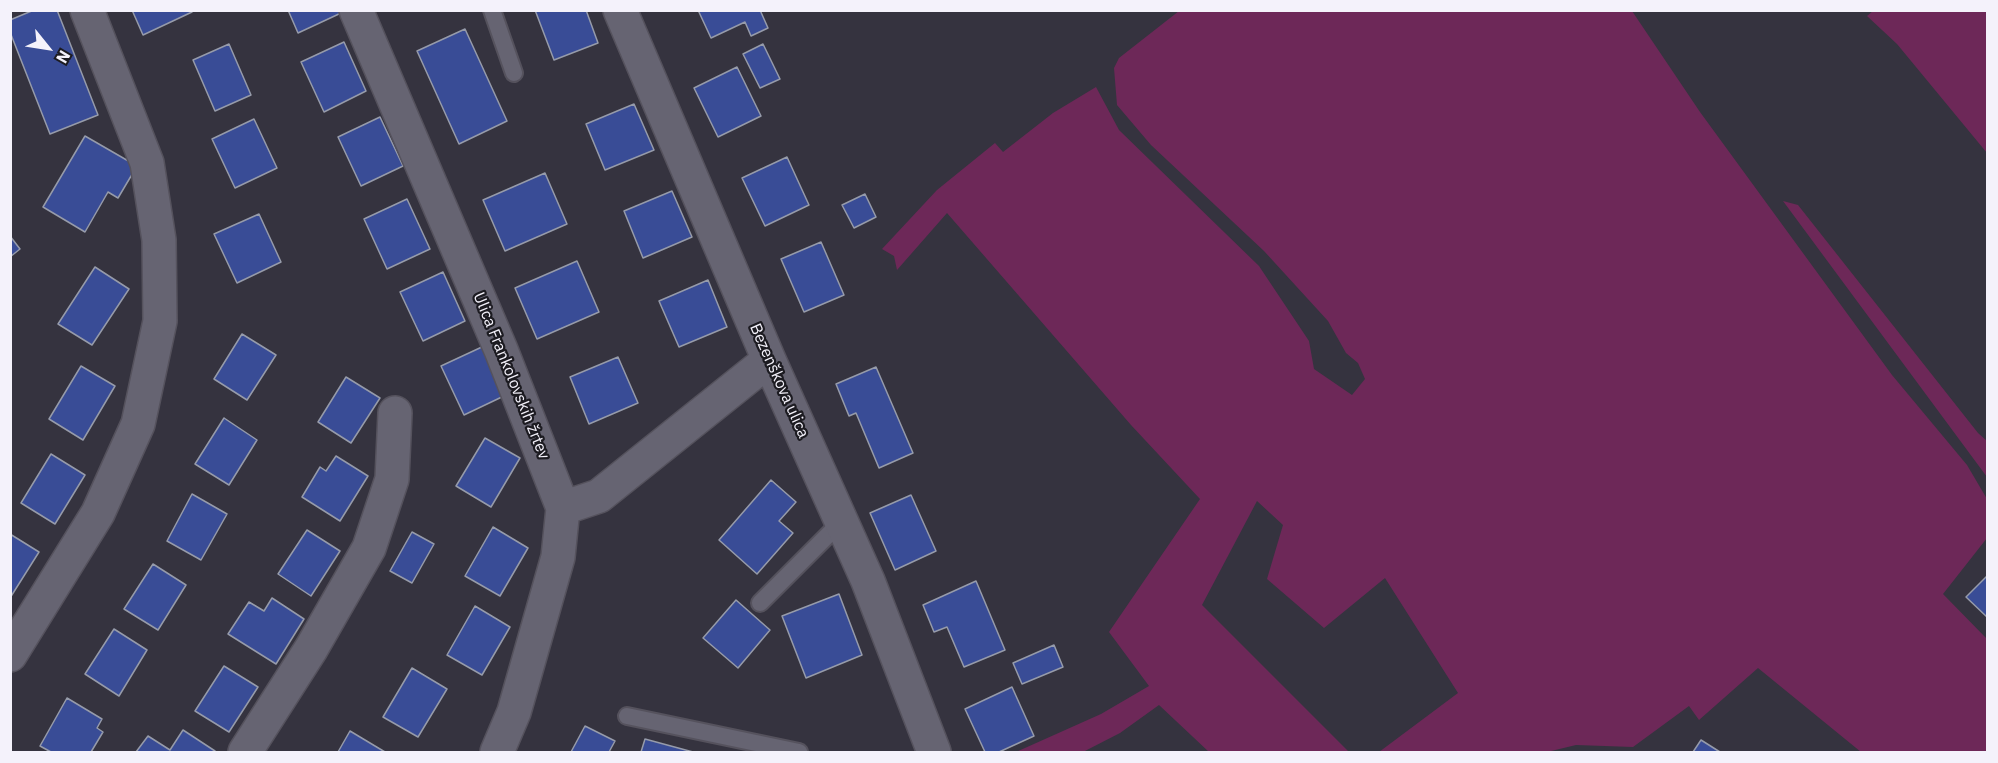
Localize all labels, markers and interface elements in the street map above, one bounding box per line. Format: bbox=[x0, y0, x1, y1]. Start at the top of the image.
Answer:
north arrow bbox=[18, 18, 78, 78]
text: N bbox=[52, 47, 75, 67]
street label: Ulica Frankolovskih žrtev bbox=[469, 290, 553, 462]
street label: Bezenškova ulica bbox=[745, 321, 813, 441]

